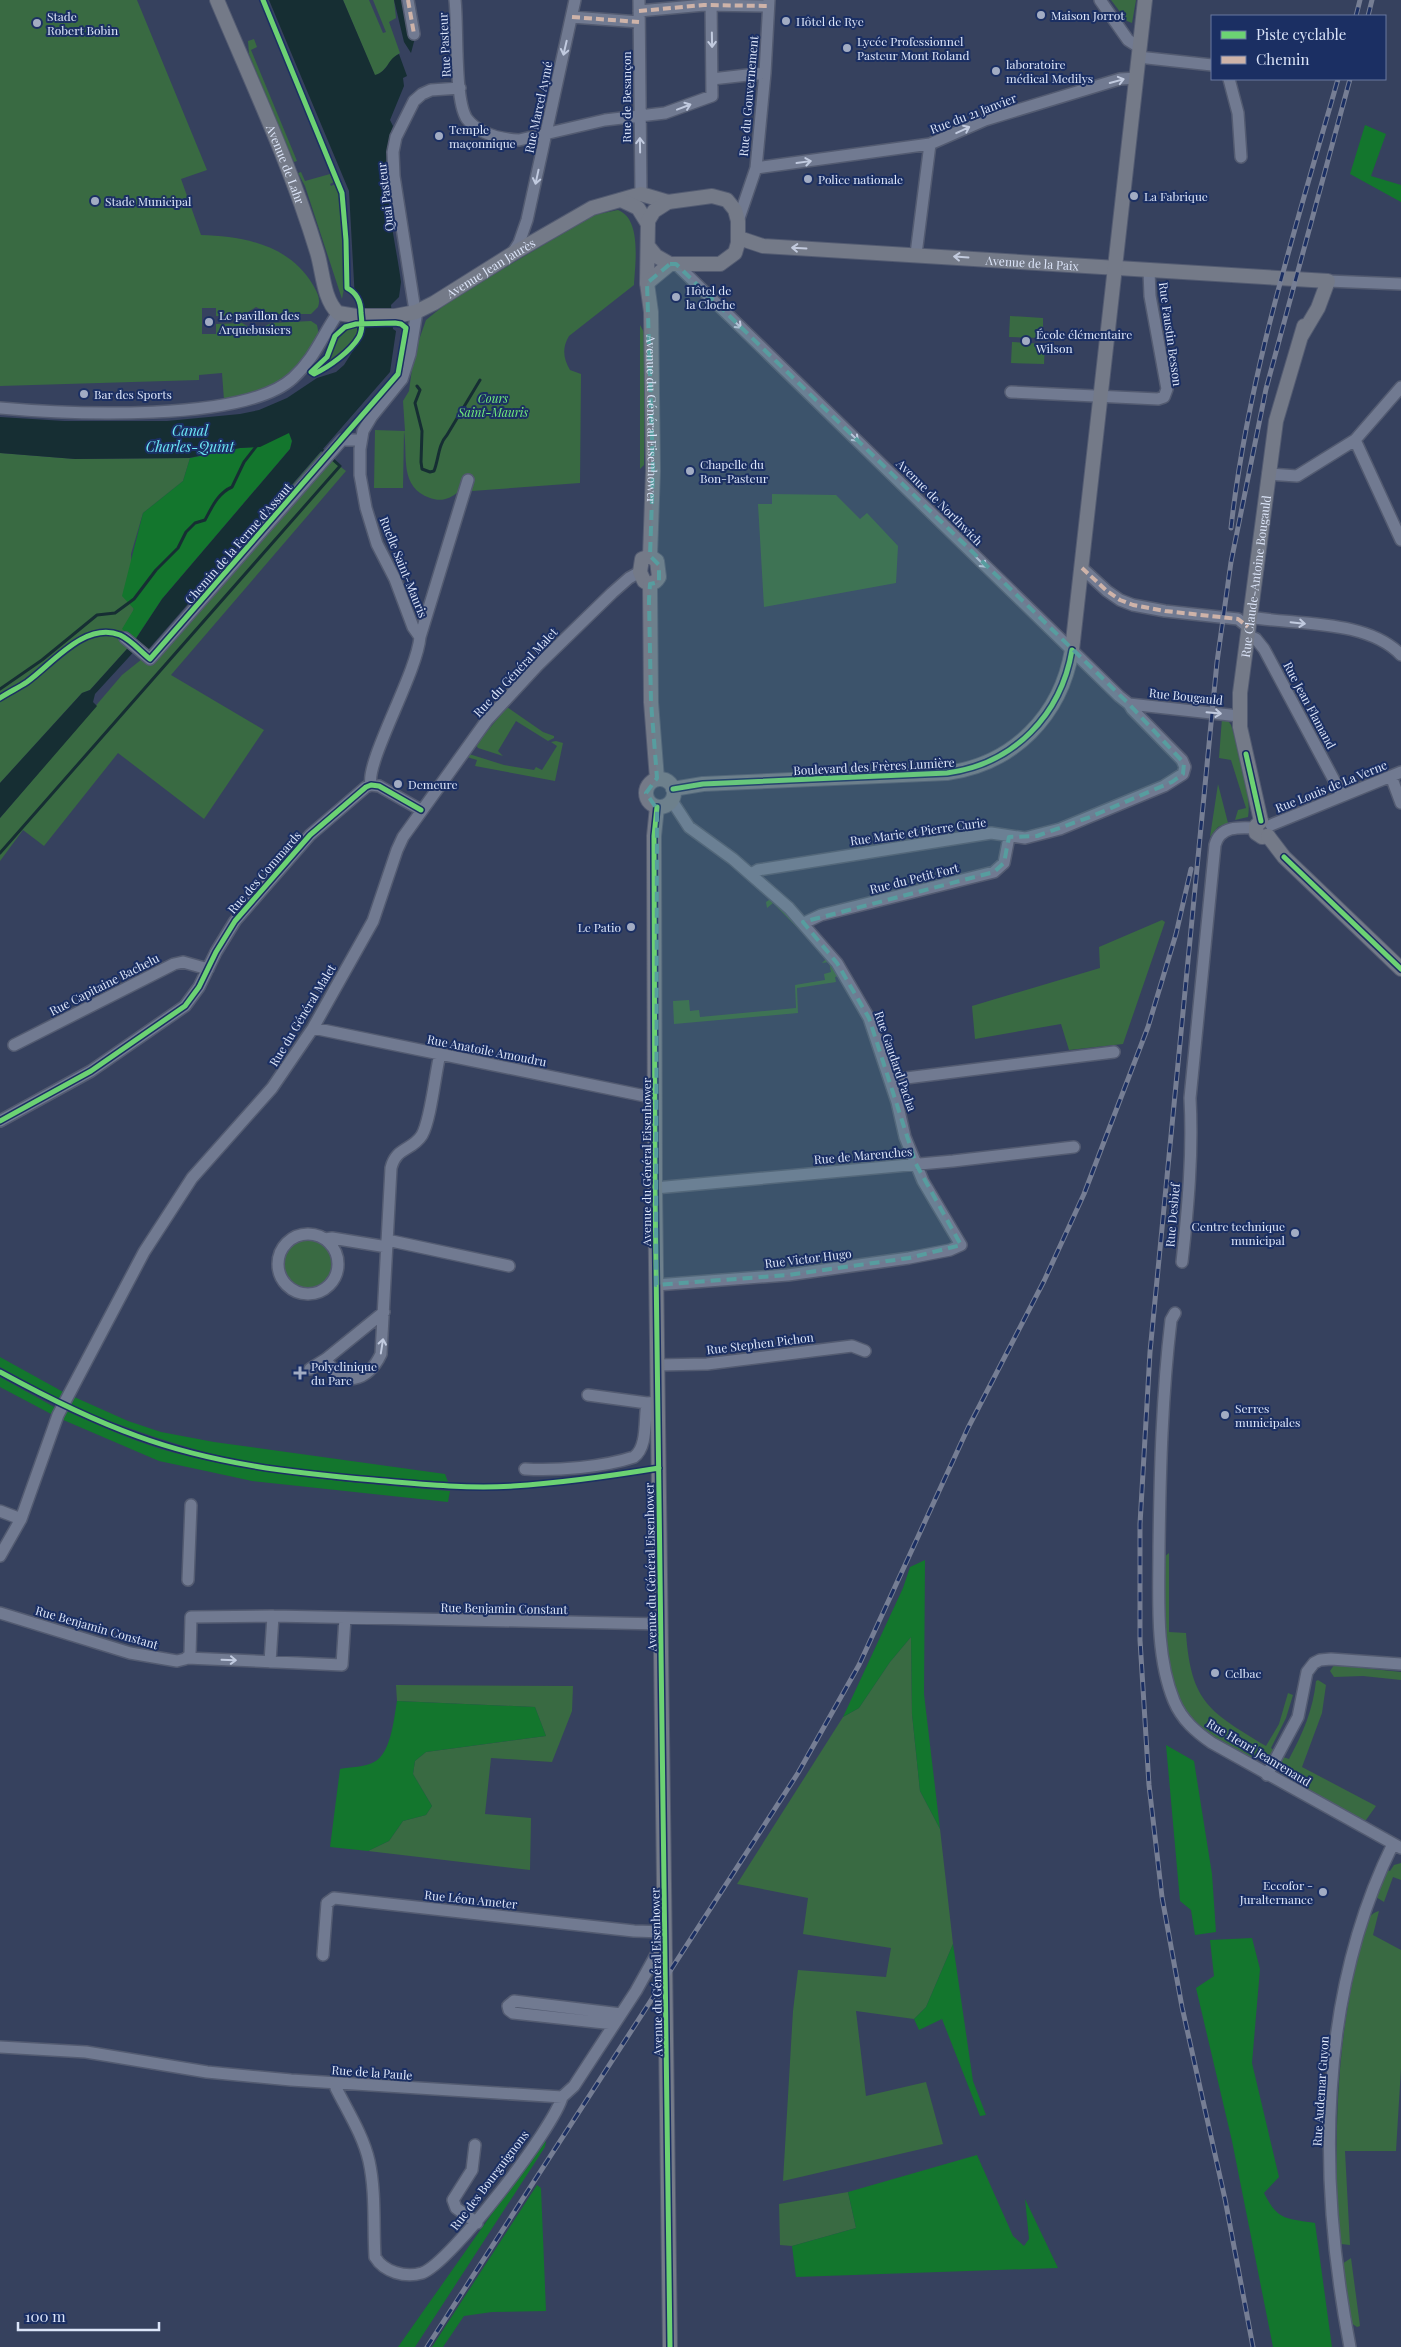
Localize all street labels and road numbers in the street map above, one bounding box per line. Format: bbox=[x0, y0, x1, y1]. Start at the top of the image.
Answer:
street label: Rue Pasteur bbox=[434, 12, 454, 78]
street label: Rue du Gouvernement bbox=[735, 34, 761, 157]
street label: Rue de Besançon bbox=[618, 51, 634, 143]
street label: Rue Marcel Aymé bbox=[520, 60, 556, 154]
street label: Rue du 21 Janvier bbox=[927, 89, 1019, 137]
street label: Avenue de Lahr bbox=[263, 121, 309, 207]
street label: Quai Pasteur bbox=[373, 161, 397, 232]
street label: Avenue Jean Jaurès bbox=[442, 234, 538, 302]
street label: Avenue de la Paix bbox=[984, 252, 1080, 274]
street label: Rue Faustin Besson bbox=[1156, 281, 1186, 387]
street label: Avenue du Général Eisenhower bbox=[643, 334, 661, 505]
street label: Avenue de Northwich bbox=[893, 455, 987, 549]
street label: Chemin de la Ferme d'Assaut bbox=[181, 479, 296, 607]
street label: Rue Claude-Antoine Bougauld bbox=[1237, 494, 1274, 658]
street label: Ruelle Saint-Mauris bbox=[376, 514, 432, 620]
street label: Rue du Général Malet bbox=[470, 623, 561, 720]
street label: Rue Jean Flamand bbox=[1280, 659, 1340, 751]
street label: Rue Bougauld bbox=[1148, 684, 1224, 708]
street label: Boulevard des Frères Lumière bbox=[793, 754, 955, 778]
street label: Rue Louis de La Verne bbox=[1273, 756, 1389, 816]
street label: Rue Marie et Pierre Curie bbox=[849, 814, 987, 848]
street label: Rue des Commards bbox=[224, 827, 304, 917]
street label: Rue du Petit Fort bbox=[868, 859, 961, 897]
street label: Rue Capitaine Bachelu bbox=[46, 949, 162, 1019]
street label: Rue du Général Malet bbox=[265, 960, 339, 1069]
street label: Rue Gaudard Pacha bbox=[871, 1009, 921, 1113]
street label: Rue Anatoile Amoudru bbox=[426, 1031, 548, 1069]
street label: Avenue du Général Eisenhower bbox=[638, 1077, 654, 1247]
street label: Rue de Marenches bbox=[813, 1143, 913, 1167]
street label: Rue Desbief bbox=[1161, 1181, 1183, 1248]
street label: Rue Victor Hugo bbox=[764, 1245, 853, 1271]
street label: Rue Stephen Pichon bbox=[705, 1328, 815, 1358]
street label: Avenue du Général Eisenhower bbox=[641, 1482, 659, 1652]
street label: Rue Benjamin Constant bbox=[440, 1599, 568, 1617]
street label: Rue Benjamin Constant bbox=[34, 1602, 161, 1652]
street label: Rue Henri Jeanrenaud bbox=[1204, 1715, 1314, 1789]
street label: Rue Léon Ameter bbox=[424, 1886, 519, 1912]
street label: Avenue du Général Eisenhower bbox=[647, 1887, 665, 2057]
street label: Rue Audemar Guyon bbox=[1308, 2035, 1332, 2147]
street label: Rue de la Paule bbox=[331, 2061, 413, 2083]
street label: Rue des Bourguignons bbox=[446, 2127, 532, 2233]

